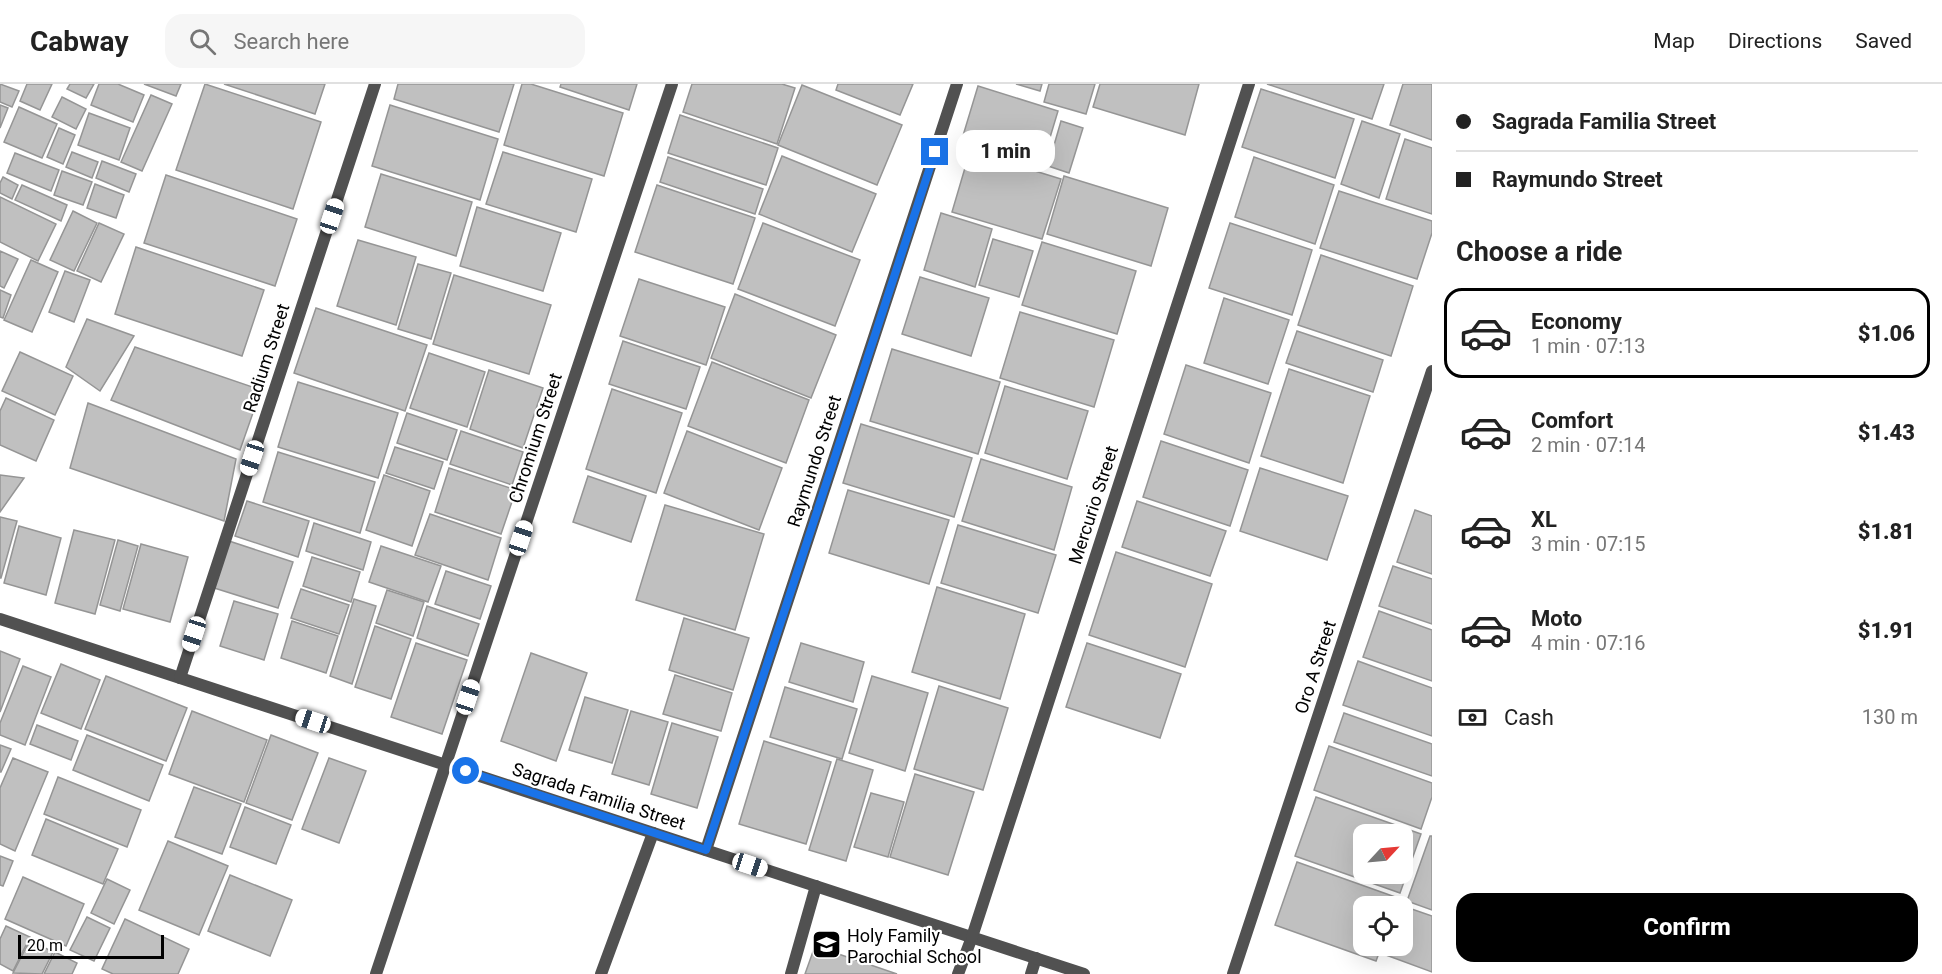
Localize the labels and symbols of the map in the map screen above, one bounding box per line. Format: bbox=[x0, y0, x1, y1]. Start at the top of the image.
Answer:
callout: 1 min bbox=[956, 131, 1055, 173]
route end bbox=[921, 138, 948, 165]
car bbox=[318, 196, 346, 236]
street label: Radium Street bbox=[239, 301, 293, 415]
street label: Chromium Street bbox=[504, 370, 566, 506]
street label: Raymundo Street bbox=[783, 392, 845, 530]
car bbox=[238, 438, 266, 478]
street label: Mercurio Street bbox=[1064, 443, 1122, 567]
car bbox=[507, 518, 535, 558]
car bbox=[180, 614, 208, 654]
street label: Oro A Street bbox=[1290, 618, 1340, 716]
car bbox=[454, 677, 482, 717]
car bbox=[293, 707, 333, 735]
route start bbox=[452, 757, 479, 784]
street label: Sagrada Familia Street bbox=[510, 758, 688, 834]
north arrow bbox=[1353, 824, 1413, 884]
car bbox=[730, 851, 770, 879]
place label: Holy Family Parochial School bbox=[847, 925, 982, 967]
school or university icon: Holy Family Parochial School bbox=[810, 929, 842, 961]
scale bar bbox=[18, 932, 164, 960]

